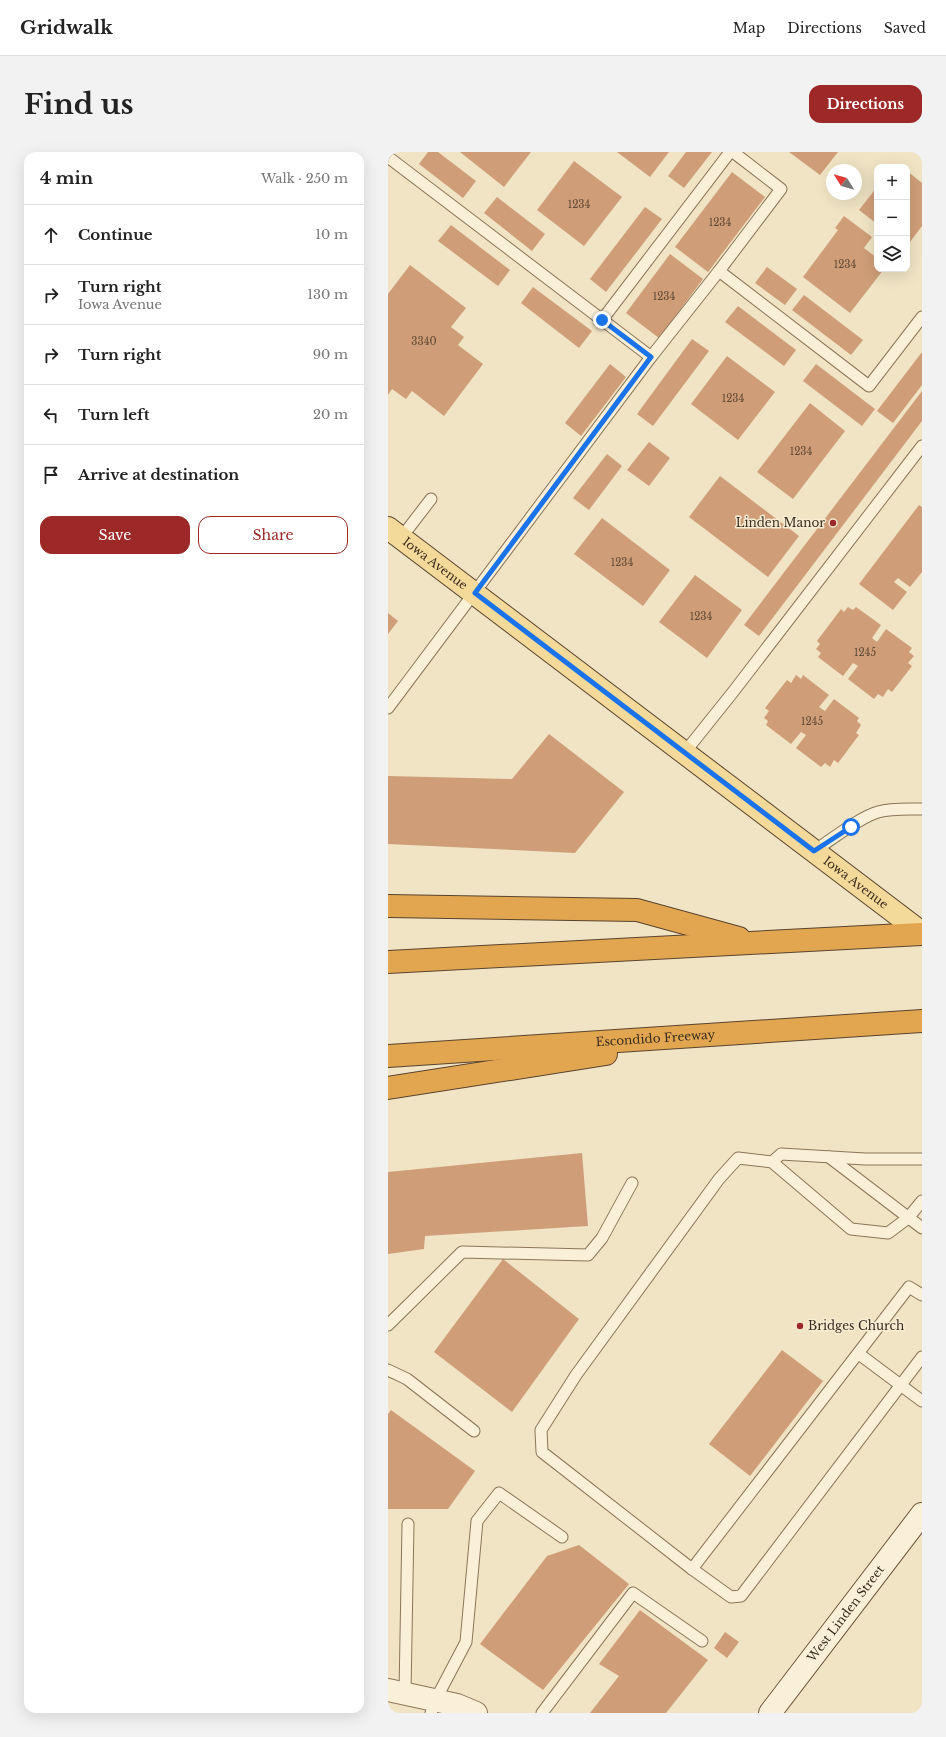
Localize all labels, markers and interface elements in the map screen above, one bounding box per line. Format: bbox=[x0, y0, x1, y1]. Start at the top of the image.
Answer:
text: Gridwalk bbox=[20, 16, 113, 39]
text: Map bbox=[733, 19, 765, 37]
text: Directions bbox=[787, 19, 862, 37]
text: Saved bbox=[884, 19, 926, 37]
button: Directions bbox=[809, 85, 922, 123]
text: Find us bbox=[24, 87, 134, 122]
north arrow bbox=[826, 164, 862, 200]
map controls bbox=[874, 164, 910, 272]
button: + bbox=[874, 164, 910, 200]
text: 4 min bbox=[40, 168, 93, 189]
text: Walk · 250 m bbox=[261, 170, 348, 187]
house number: 1234 bbox=[568, 198, 590, 211]
button: − bbox=[874, 200, 910, 236]
house number: 1234 bbox=[709, 216, 731, 229]
icon: ahead bbox=[40, 224, 62, 246]
text: Continue bbox=[78, 225, 153, 244]
text: 10 m bbox=[315, 226, 348, 243]
button: layers bbox=[874, 236, 910, 272]
house number: 1234 bbox=[834, 258, 856, 271]
text: Turn right bbox=[78, 277, 161, 296]
icon: right bbox=[40, 284, 62, 306]
text: 130 m bbox=[307, 286, 348, 303]
house number: 1234 bbox=[653, 290, 675, 303]
text: Iowa Avenue bbox=[78, 296, 162, 313]
route end bbox=[593, 311, 611, 329]
house number: 3340 bbox=[411, 335, 437, 348]
icon: right bbox=[40, 344, 62, 366]
text: Turn right bbox=[78, 345, 161, 364]
text: 90 m bbox=[313, 346, 348, 363]
house number: 1234 bbox=[722, 392, 744, 405]
icon: left bbox=[40, 404, 62, 426]
text: Turn left bbox=[78, 405, 149, 424]
text: 20 m bbox=[313, 406, 348, 423]
house number: 1234 bbox=[790, 445, 812, 458]
icon: arrive bbox=[40, 464, 62, 486]
text: Arrive at destination bbox=[78, 465, 239, 484]
place label: Linden Manor bbox=[736, 515, 825, 530]
button: Save bbox=[40, 516, 190, 554]
button: Share bbox=[198, 516, 348, 554]
marker: Linden Manor bbox=[828, 518, 838, 528]
street label: Iowa Avenue bbox=[400, 534, 471, 593]
house number: 1234 bbox=[611, 556, 633, 569]
house number: 1234 bbox=[690, 610, 712, 623]
house number: 1245 bbox=[854, 646, 876, 659]
house number: 1245 bbox=[801, 715, 823, 728]
route start bbox=[842, 818, 860, 836]
street label: Iowa Avenue bbox=[821, 853, 892, 912]
street label: Escondido Freeway bbox=[595, 1027, 716, 1049]
place label: Bridges Church bbox=[808, 1318, 904, 1333]
marker: Bridges Church bbox=[795, 1321, 805, 1331]
street label: West Linden Street bbox=[803, 1562, 887, 1665]

